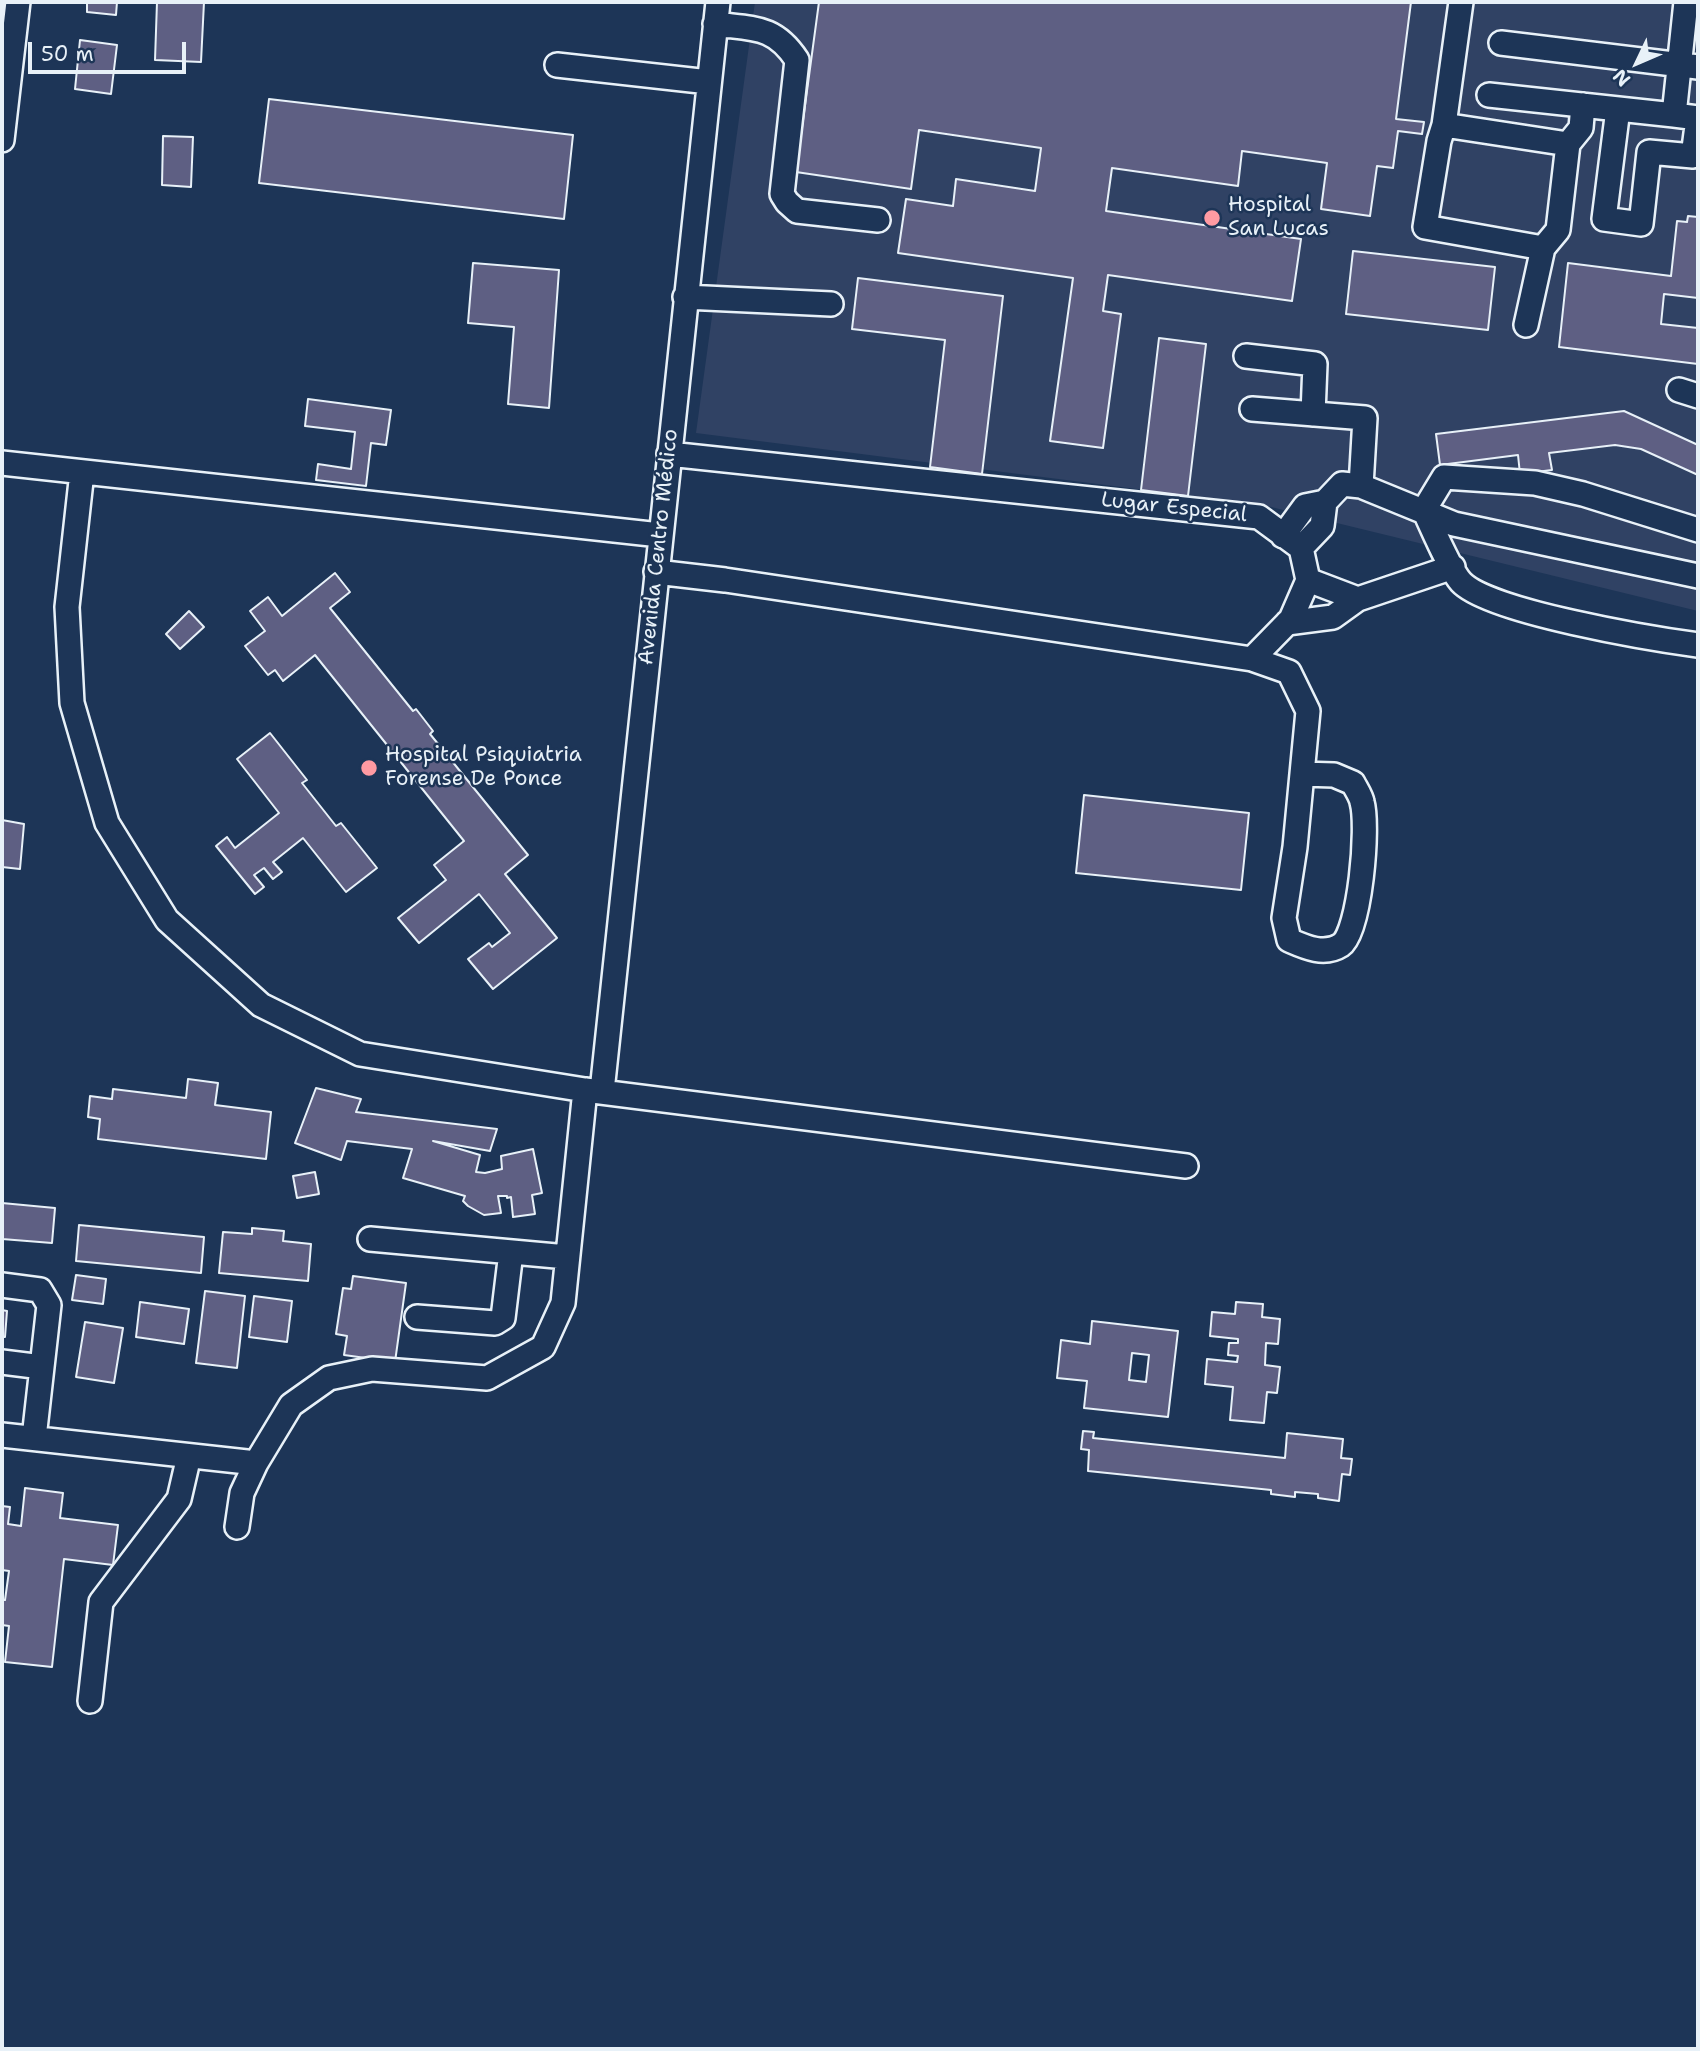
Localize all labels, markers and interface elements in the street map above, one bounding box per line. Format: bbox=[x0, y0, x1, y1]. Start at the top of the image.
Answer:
scale bar bbox=[32, 28, 189, 72]
north arrow bbox=[1602, 28, 1672, 98]
text: 50 m bbox=[41, 40, 94, 68]
text: N bbox=[1607, 64, 1636, 92]
place label: Hospital San Lucas bbox=[1228, 193, 1329, 243]
marker: Hospital San Lucas bbox=[1202, 208, 1222, 228]
street label: Avenida Centro Médico bbox=[634, 428, 684, 666]
street label: Lugar Especial bbox=[1100, 488, 1248, 528]
place label: Hospital Psiquiatria Forense De Ponce bbox=[385, 743, 582, 793]
marker: Hospital Psiquiatria Forense De Ponce bbox=[359, 758, 379, 778]

